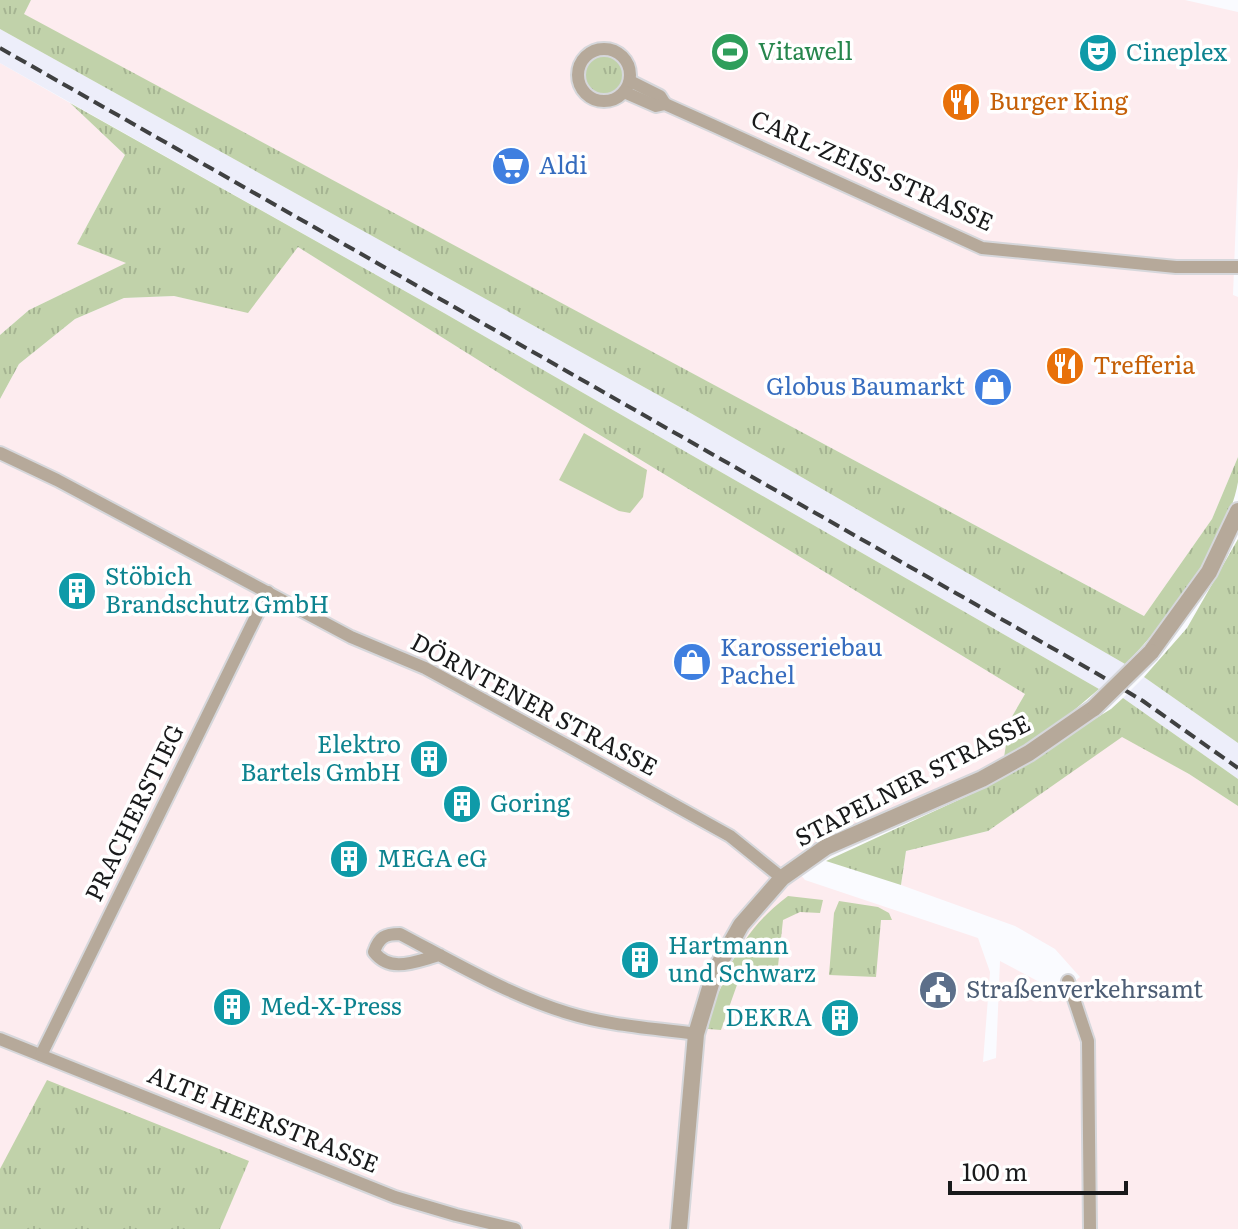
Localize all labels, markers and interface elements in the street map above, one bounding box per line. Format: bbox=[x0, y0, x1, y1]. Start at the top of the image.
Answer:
sports icon: Vitawell bbox=[709, 31, 751, 73]
place label: Vitawell bbox=[758, 32, 853, 67]
theatre icon: Cineplex bbox=[1077, 32, 1119, 74]
place label: Cineplex bbox=[1126, 33, 1227, 68]
restaurant icon: Burger King bbox=[940, 81, 982, 123]
place label: Burger King bbox=[989, 82, 1129, 117]
street label: CARL-ZEISS-STRASSE bbox=[746, 99, 1000, 238]
supermarket icon: Aldi bbox=[490, 145, 532, 187]
place label: Aldi bbox=[539, 146, 587, 181]
restaurant icon: Trefferia bbox=[1044, 345, 1086, 387]
place label: Trefferia bbox=[1093, 346, 1195, 381]
shop icon: Globus Baumarkt bbox=[972, 366, 1014, 408]
place label: Globus Baumarkt bbox=[766, 367, 965, 402]
place label: Stöbich Brandschutz GmbH bbox=[105, 557, 329, 620]
building icon: Stöbich Brandschutz GmbH bbox=[56, 570, 98, 612]
street label: DÖRNTENER STRASSE bbox=[405, 623, 665, 783]
place label: Karosseriebau Pachel bbox=[720, 628, 882, 691]
shop icon: Karosseriebau Pachel bbox=[671, 641, 713, 683]
street label: STAPELNER STRASSE bbox=[788, 704, 1036, 853]
street label: PRACHERSTIEG bbox=[75, 717, 191, 906]
place label: Elektro Bartels GmbH bbox=[240, 725, 401, 788]
building icon: Elektro Bartels GmbH bbox=[408, 738, 450, 780]
building icon: Goring bbox=[441, 783, 483, 825]
place label: Goring bbox=[490, 784, 571, 819]
building icon: MEGA eG bbox=[328, 838, 370, 880]
place label: MEGA eG bbox=[377, 839, 487, 874]
place label: Hartmann und Schwarz bbox=[668, 926, 816, 989]
building icon: Hartmann und Schwarz bbox=[619, 939, 661, 981]
public building icon: Straßenverkehrsamt bbox=[917, 969, 959, 1011]
place label: Straßenverkehrsamt bbox=[966, 970, 1203, 1005]
building icon: Med-X-Press bbox=[211, 986, 253, 1028]
place label: Med-X-Press bbox=[260, 987, 402, 1022]
building icon: DEKRA bbox=[819, 997, 861, 1039]
place label: DEKRA bbox=[725, 998, 812, 1033]
street label: ALTE HEERSTRASSE bbox=[143, 1055, 385, 1180]
scale bar bbox=[950, 1145, 1126, 1195]
text: 100 m bbox=[962, 1153, 1028, 1188]

